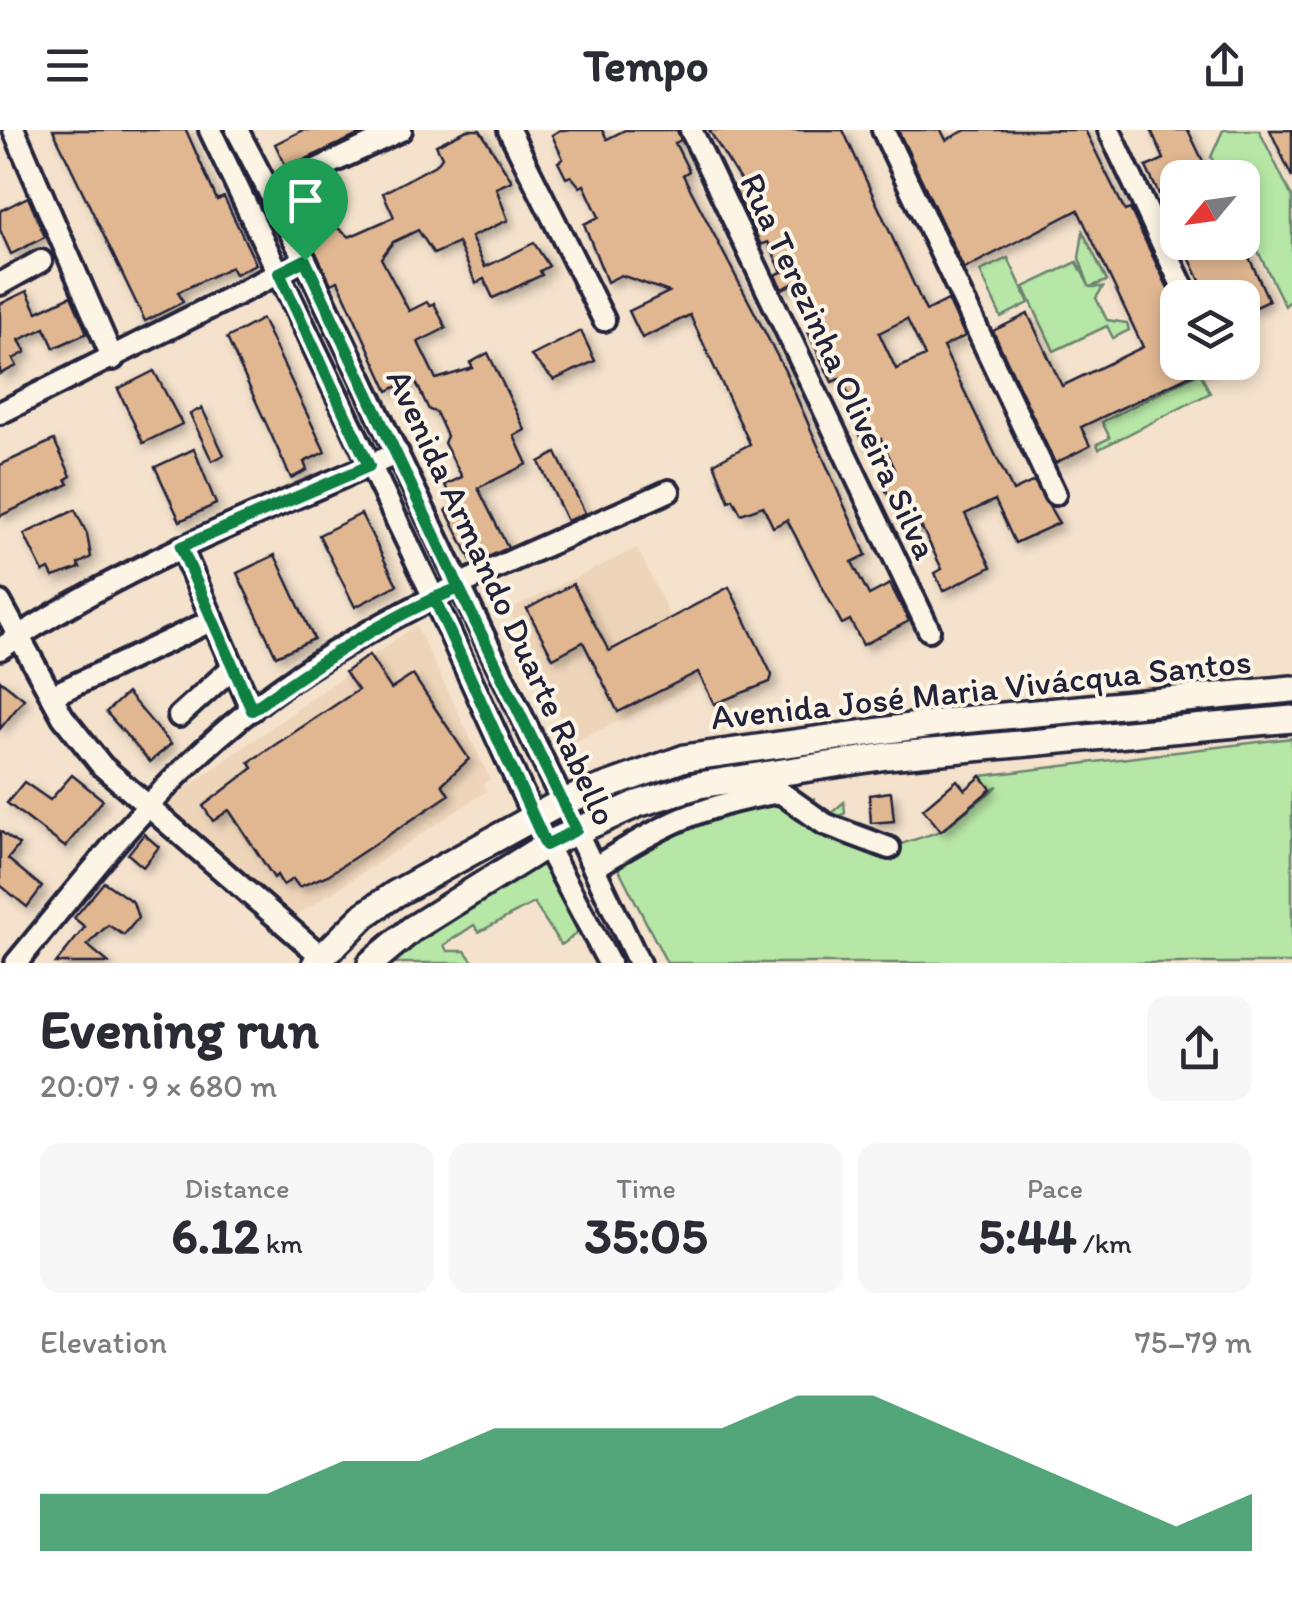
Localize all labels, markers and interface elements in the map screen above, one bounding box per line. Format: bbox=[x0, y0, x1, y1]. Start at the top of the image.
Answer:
icon: menu bbox=[40, 38, 95, 93]
text: Tempo bbox=[583, 38, 709, 92]
icon: share bbox=[1197, 38, 1252, 93]
pin bbox=[263, 158, 348, 261]
north arrow bbox=[1160, 160, 1260, 260]
map controls bbox=[1160, 160, 1260, 380]
street label: Rua Terezinha Oliveira Silva bbox=[731, 166, 947, 566]
icon: arrive bbox=[278, 173, 333, 228]
button: layers bbox=[1160, 280, 1260, 380]
street label: Avenida Armando Duarte Rabello bbox=[378, 362, 626, 832]
street label: Avenida José Maria Vivácqua Santos bbox=[709, 640, 1253, 738]
text: Evening run bbox=[40, 996, 319, 1062]
button: share bbox=[1147, 996, 1252, 1101]
text: 20:07 · 9 × 680 m bbox=[40, 1067, 277, 1105]
text: Distance bbox=[185, 1171, 289, 1205]
text: Time bbox=[616, 1171, 676, 1205]
text: Pace bbox=[1027, 1171, 1083, 1205]
text: 6.12 bbox=[171, 1205, 259, 1266]
text: 35:05 bbox=[585, 1205, 707, 1266]
text: 5:44 bbox=[978, 1205, 1077, 1266]
text: km bbox=[259, 1226, 303, 1260]
text: /km bbox=[1077, 1226, 1132, 1260]
text: Elevation bbox=[40, 1323, 167, 1361]
text: 75–79 m bbox=[1135, 1323, 1252, 1361]

